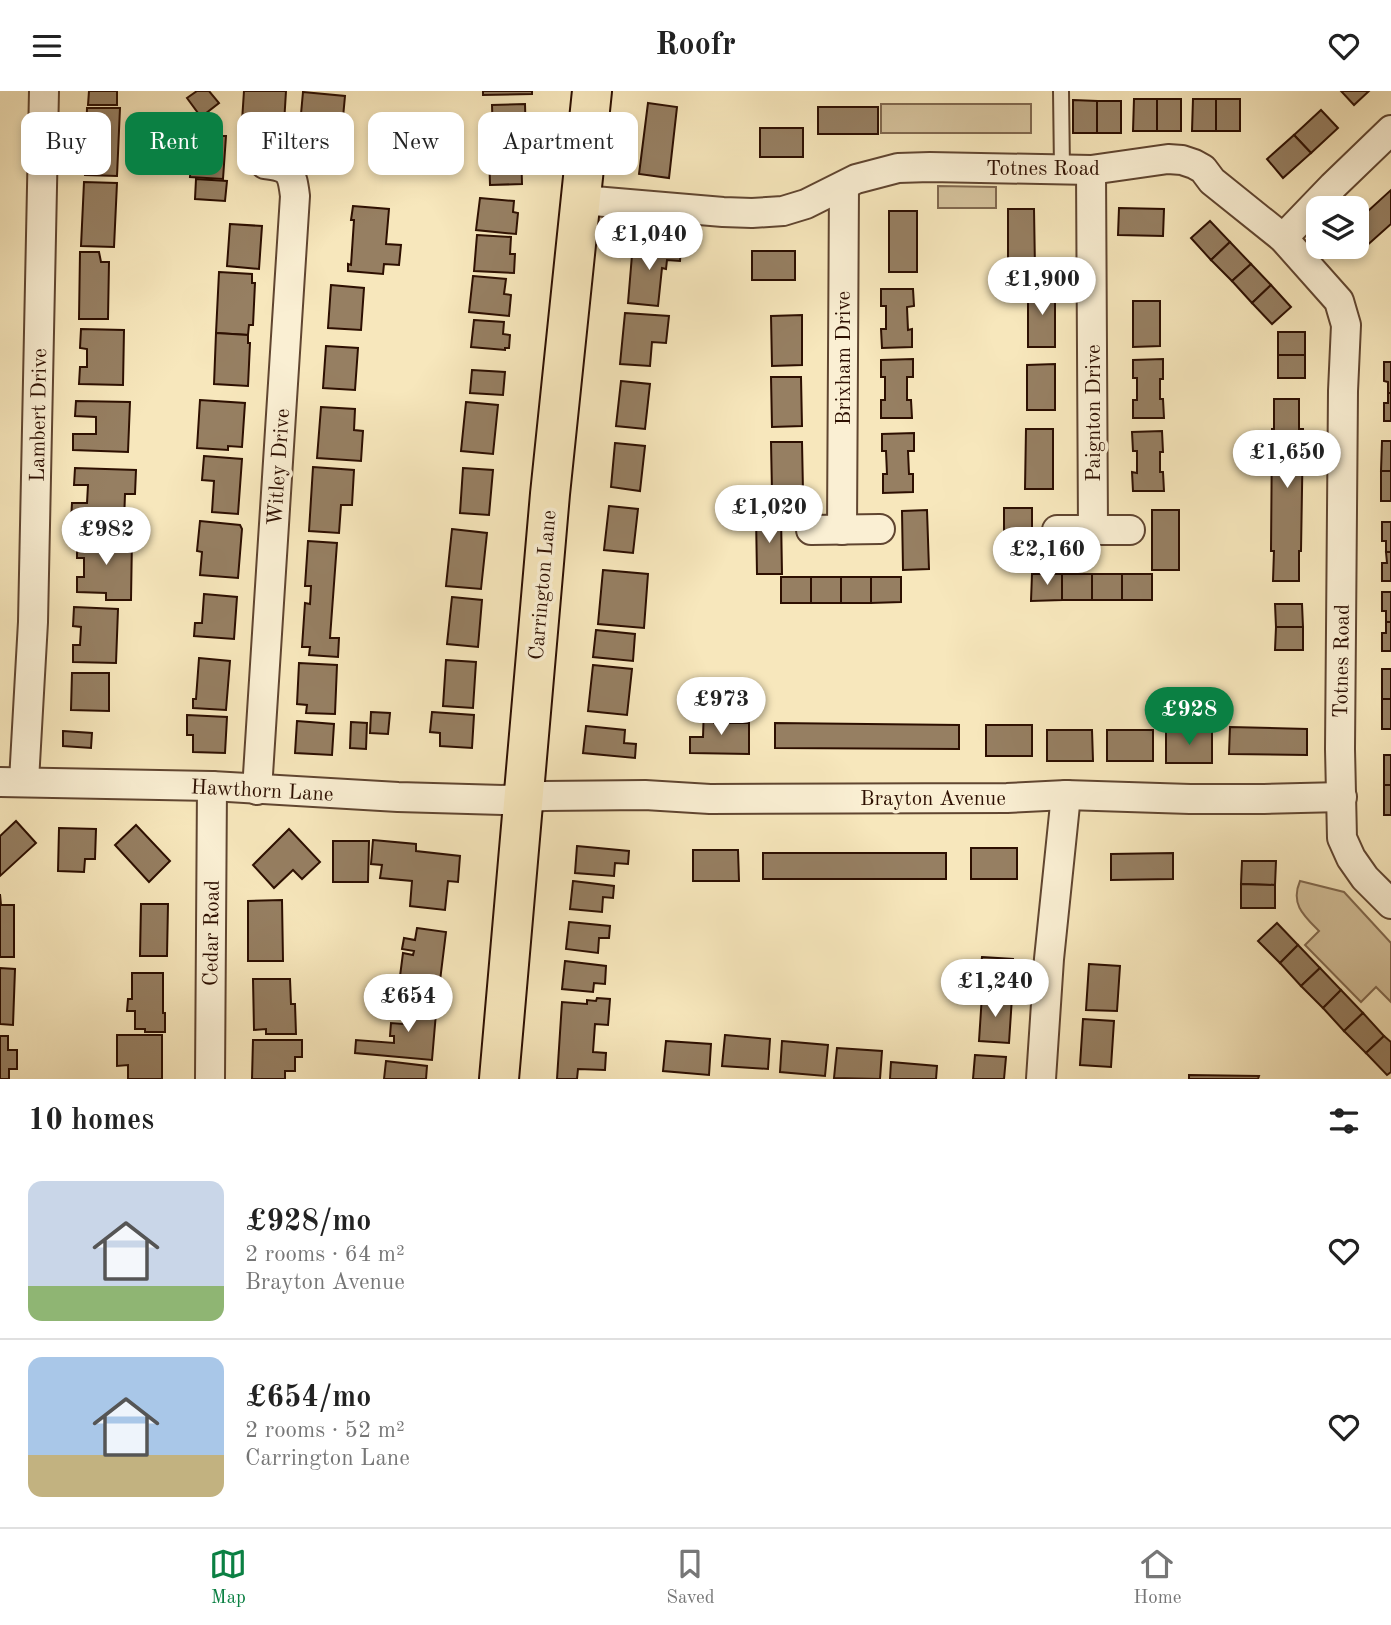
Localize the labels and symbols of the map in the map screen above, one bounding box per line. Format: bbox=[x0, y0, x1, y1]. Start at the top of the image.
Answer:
street label: Totnes Road bbox=[986, 159, 1100, 180]
pin: £1,040 bbox=[592, 213, 706, 272]
pin: £1,900 bbox=[985, 257, 1099, 317]
street label: Brixham Drive bbox=[834, 291, 855, 425]
street label: Paignton Drive bbox=[1084, 344, 1105, 482]
street label: Lambert Drive bbox=[28, 348, 51, 482]
street label: Witley Drive bbox=[265, 408, 294, 526]
pin: £1,650 bbox=[1230, 431, 1344, 490]
pin: £1,020 bbox=[712, 485, 826, 545]
pin: £982 bbox=[65, 507, 147, 567]
street label: Carrington Lane bbox=[526, 509, 561, 661]
pin: £2,160 bbox=[990, 527, 1104, 587]
street label: Totnes Road bbox=[1331, 604, 1354, 718]
pin: £973 bbox=[680, 677, 762, 737]
pin: £928 bbox=[1148, 687, 1230, 747]
street label: Hawthorn Lane bbox=[190, 777, 334, 806]
street label: Brayton Avenue bbox=[860, 789, 1006, 810]
street label: Cedar Road bbox=[201, 880, 224, 986]
pin: £1,240 bbox=[938, 960, 1052, 1019]
pin: £654 bbox=[367, 975, 449, 1034]

